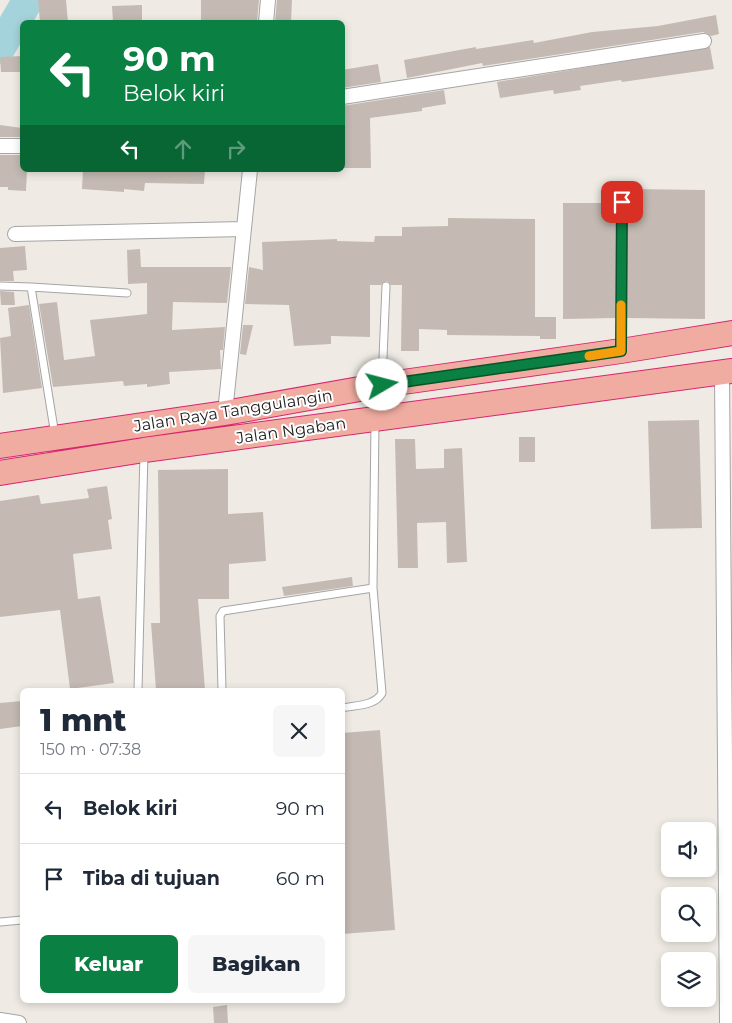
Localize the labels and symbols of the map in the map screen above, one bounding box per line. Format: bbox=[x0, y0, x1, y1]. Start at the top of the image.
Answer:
pin bbox=[601, 181, 643, 223]
position arrow bbox=[355, 358, 407, 410]
street label: Jalan Raya Tanggulangin bbox=[131, 385, 334, 436]
street label: Jalan Ngaban bbox=[234, 413, 347, 448]

